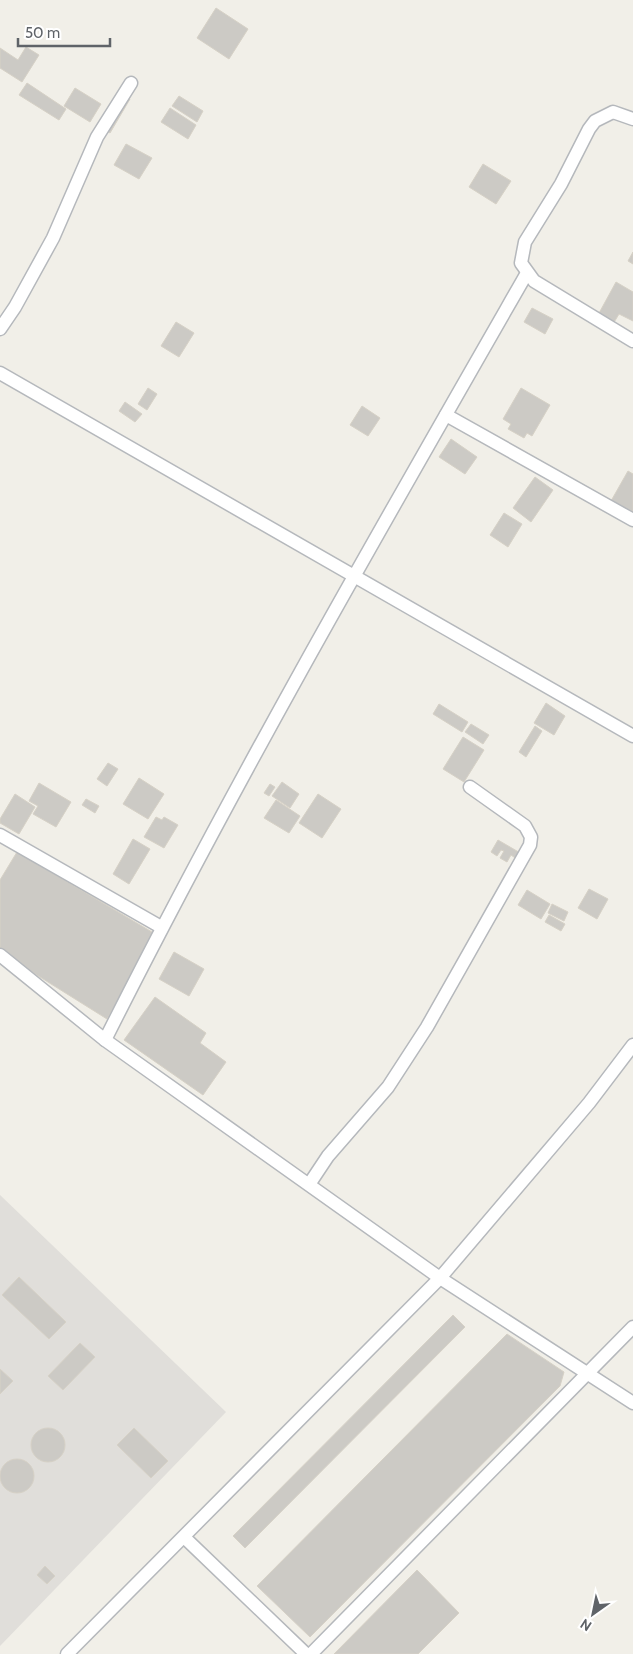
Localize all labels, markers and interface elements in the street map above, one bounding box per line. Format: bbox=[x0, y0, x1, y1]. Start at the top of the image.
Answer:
scale bar bbox=[18, 15, 110, 47]
text: 50 m bbox=[25, 24, 60, 42]
north arrow bbox=[568, 1589, 618, 1639]
text: N bbox=[577, 1615, 595, 1635]

